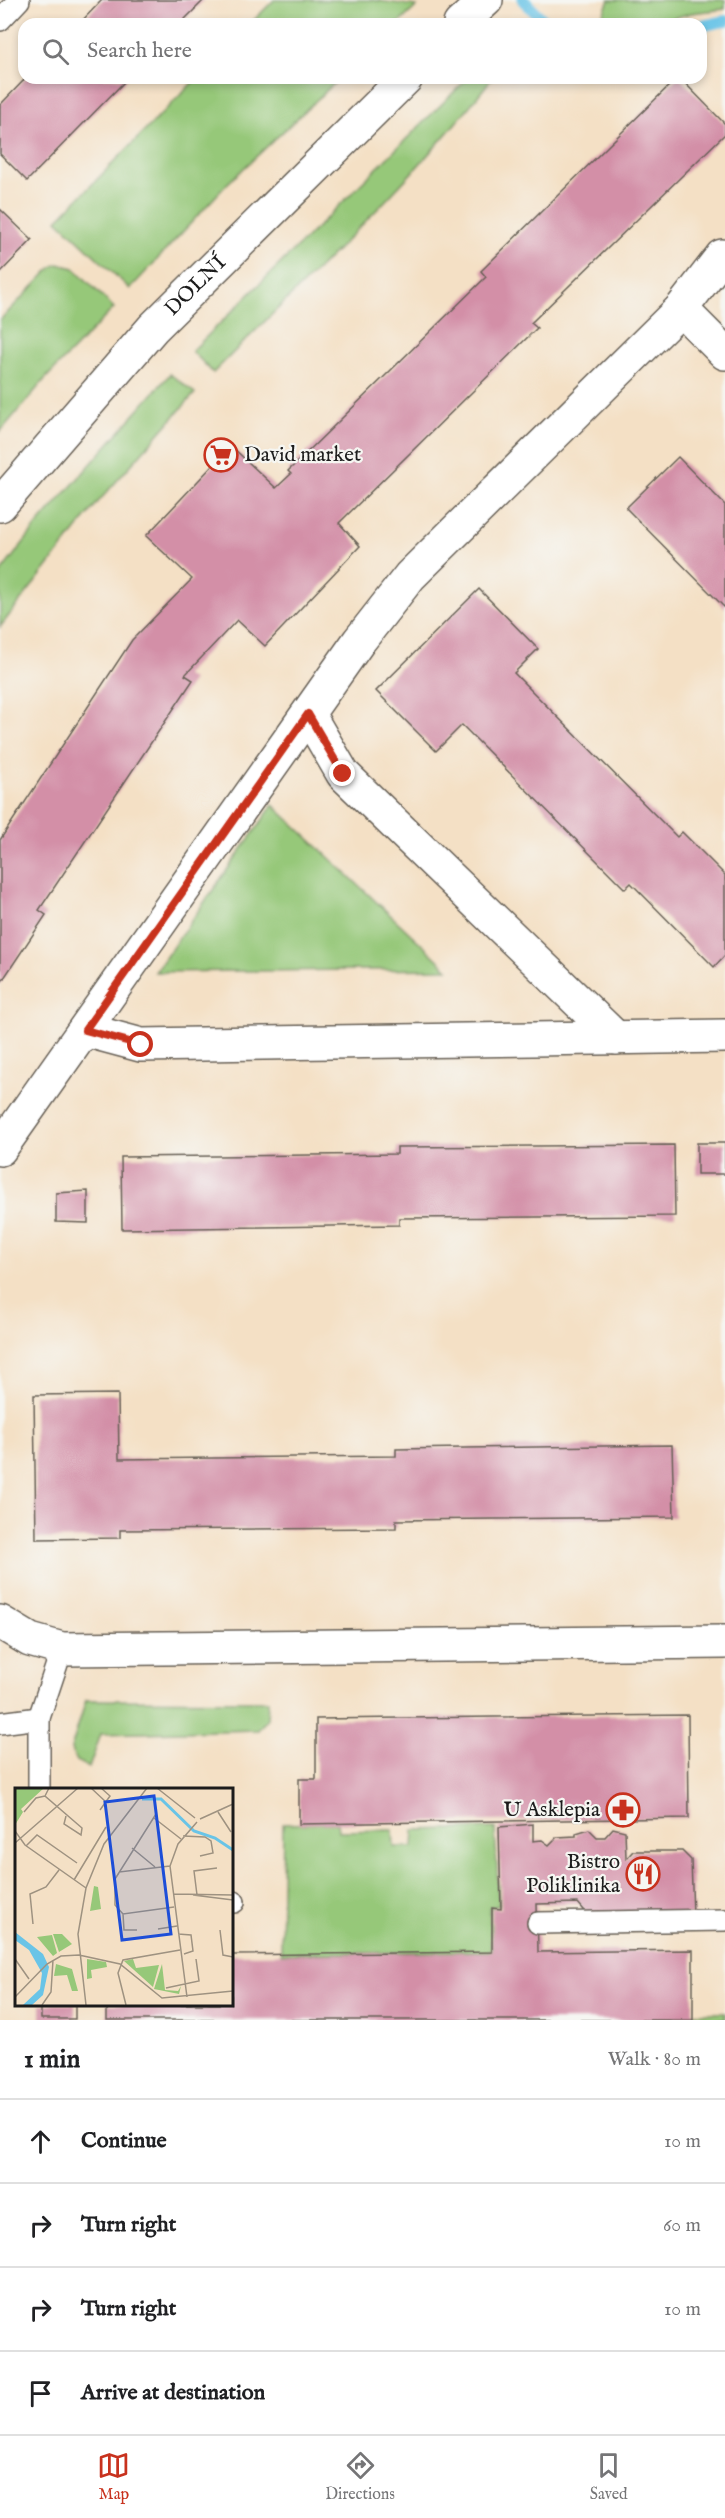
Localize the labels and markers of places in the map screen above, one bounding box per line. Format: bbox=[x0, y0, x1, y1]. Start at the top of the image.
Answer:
supermarket icon: David market bbox=[203, 437, 239, 473]
place label: David market bbox=[244, 442, 361, 469]
pharmacy icon: U Asklepia bbox=[605, 1792, 641, 1828]
place label: U Asklepia bbox=[504, 1797, 601, 1824]
place label: Bistro Poliklinika bbox=[526, 1849, 621, 1900]
restaurant icon: Bistro Poliklinika bbox=[625, 1856, 661, 1892]

